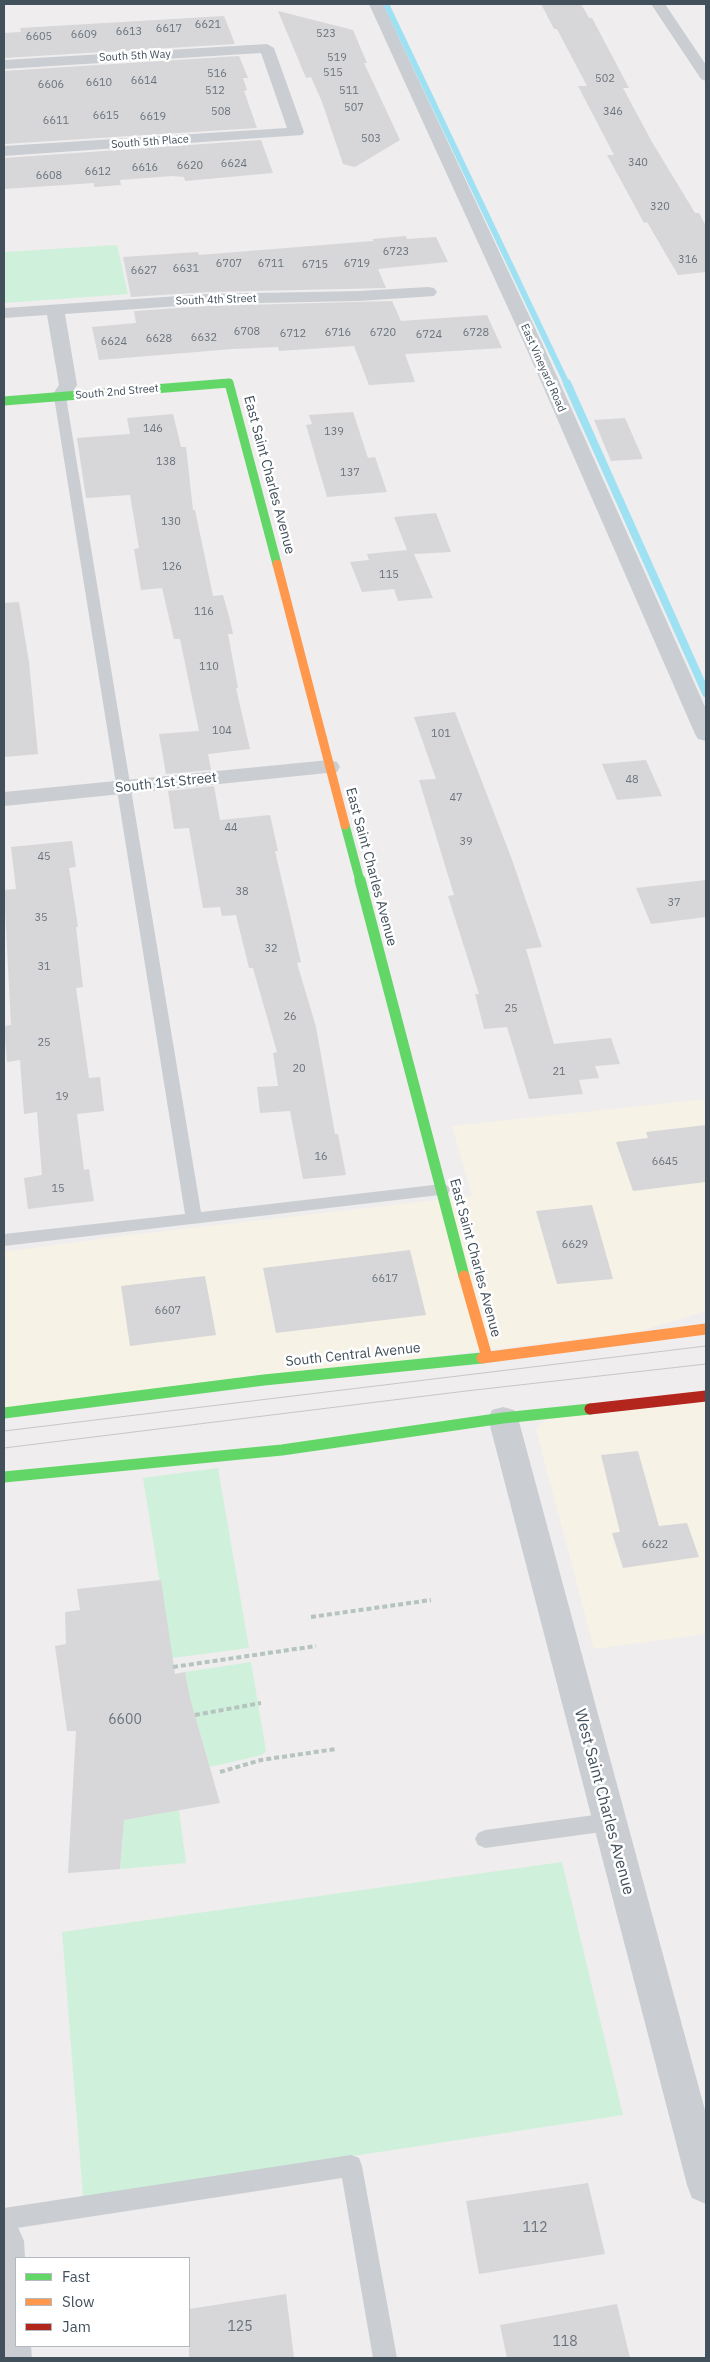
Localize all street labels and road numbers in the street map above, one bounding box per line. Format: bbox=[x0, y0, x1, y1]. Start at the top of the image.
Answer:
street label: South 5th Way bbox=[99, 48, 171, 64]
street label: South 5th Place bbox=[111, 133, 189, 151]
street label: South 4th Street bbox=[175, 292, 257, 308]
street label: East Vineyard Road bbox=[518, 322, 568, 414]
street label: South 2nd Street bbox=[75, 382, 159, 402]
street label: East Saint Charles Avenue bbox=[240, 394, 298, 556]
street label: South 1st Street bbox=[114, 769, 218, 797]
street label: East Saint Charles Avenue bbox=[342, 786, 400, 948]
street label: East Saint Charles Avenue bbox=[446, 1177, 504, 1339]
street label: South Central Avenue bbox=[285, 1340, 421, 1370]
street label: West Saint Charles Avenue bbox=[570, 1707, 638, 1897]

